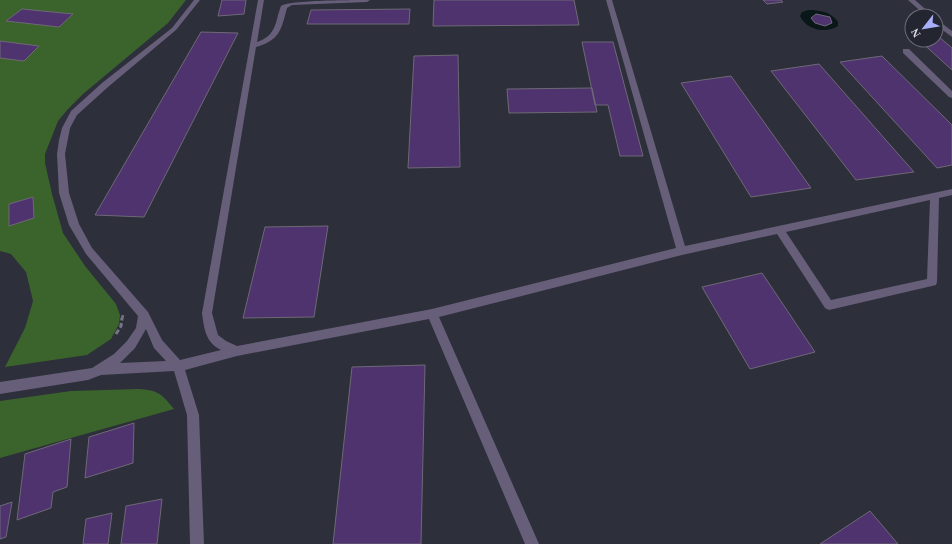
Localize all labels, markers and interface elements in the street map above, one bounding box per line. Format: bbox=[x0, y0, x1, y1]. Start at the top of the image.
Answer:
north arrow bbox=[904, 8, 944, 48]
text: N bbox=[908, 27, 923, 40]

